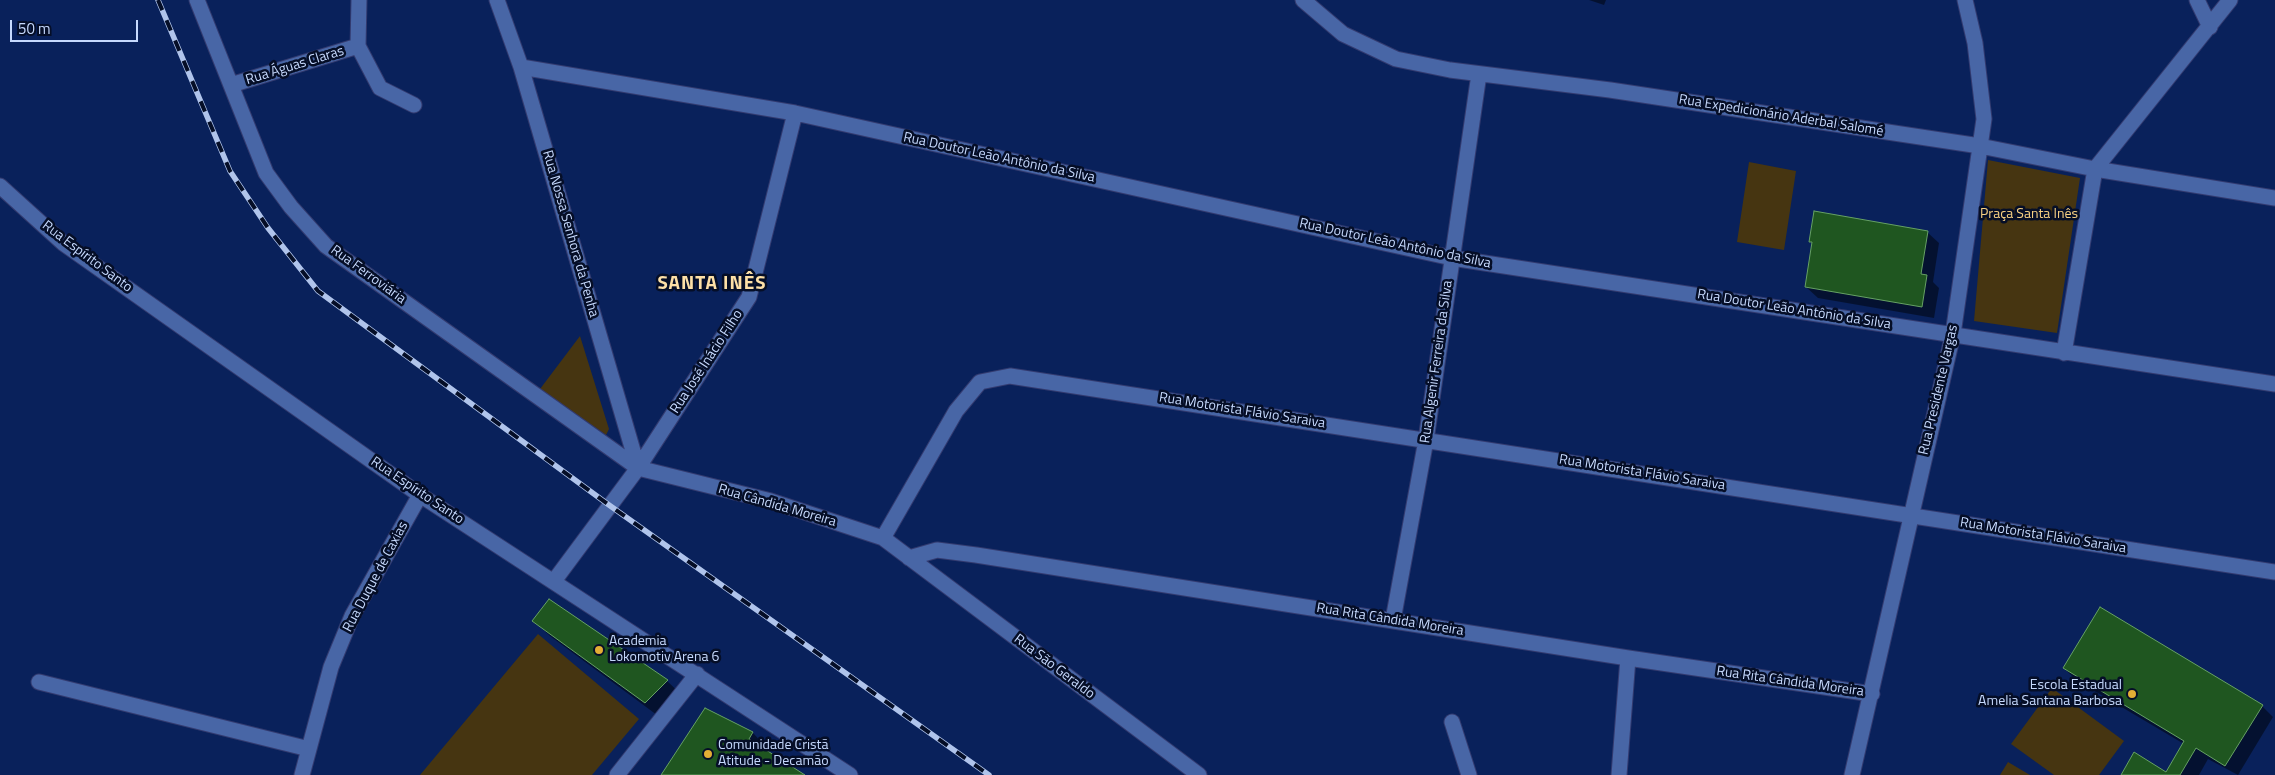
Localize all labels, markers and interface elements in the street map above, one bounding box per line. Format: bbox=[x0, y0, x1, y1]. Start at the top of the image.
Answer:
scale bar bbox=[12, 10, 140, 42]
text: 50 m bbox=[18, 17, 51, 40]
street label: Rua Águas Claras bbox=[244, 43, 346, 89]
street label: Rua Expedicionário Aderbal Salomé bbox=[1678, 92, 1884, 140]
street label: Rua Doutor Leão Antônio da Silva bbox=[902, 129, 1096, 187]
street label: Rua Nossa Senhora da Penha bbox=[538, 149, 602, 319]
park label: Praça Santa Inês bbox=[1980, 207, 2078, 223]
street label: Rua Doutor Leão Antônio da Silva bbox=[1298, 215, 1492, 273]
street label: Rua Espírito Santo bbox=[39, 218, 135, 296]
street label: Rua Ferroviária bbox=[327, 242, 409, 308]
district label: SANTA INÊS bbox=[656, 273, 768, 295]
street label: Rua Algenir Ferreira da Silva bbox=[1417, 279, 1457, 445]
street label: Rua Doutor Leão Antônio da Silva bbox=[1696, 286, 1892, 334]
street label: Rua José Inácio Filho bbox=[667, 307, 747, 417]
street label: Rua Presidente Vargas bbox=[1916, 323, 1962, 457]
street label: Rua Motorista Flávio Saraiva bbox=[1158, 390, 1326, 432]
street label: Rua Motorista Flávio Saraiva bbox=[1558, 452, 1726, 494]
street label: Rua Espírito Santo bbox=[367, 454, 467, 528]
street label: Rua Cândida Moreira bbox=[716, 481, 838, 531]
street label: Rua Motorista Flávio Saraiva bbox=[1959, 515, 2127, 557]
street label: Rua Duque de Caxias bbox=[340, 519, 412, 635]
street label: Rua Rita Cândida Moreira bbox=[1315, 600, 1465, 640]
street label: Rua São Geraldo bbox=[1010, 631, 1098, 703]
place label: Academia Lokomotiv Arena 6 bbox=[609, 634, 719, 666]
marker: Academia Lokomotiv Arena 6 bbox=[593, 644, 605, 656]
street label: Rua Rita Cândida Moreira bbox=[1715, 663, 1865, 701]
place label: Escola Estadual Amelia Santana Barbosa bbox=[1978, 678, 2122, 710]
marker: Escola Estadual Amelia Santana Barbosa bbox=[2126, 688, 2138, 700]
place label: Comunidade Cristã Atitude - Decamão bbox=[718, 738, 829, 770]
marker: Comunidade Cristã Atitude - Decamão bbox=[702, 748, 714, 760]

